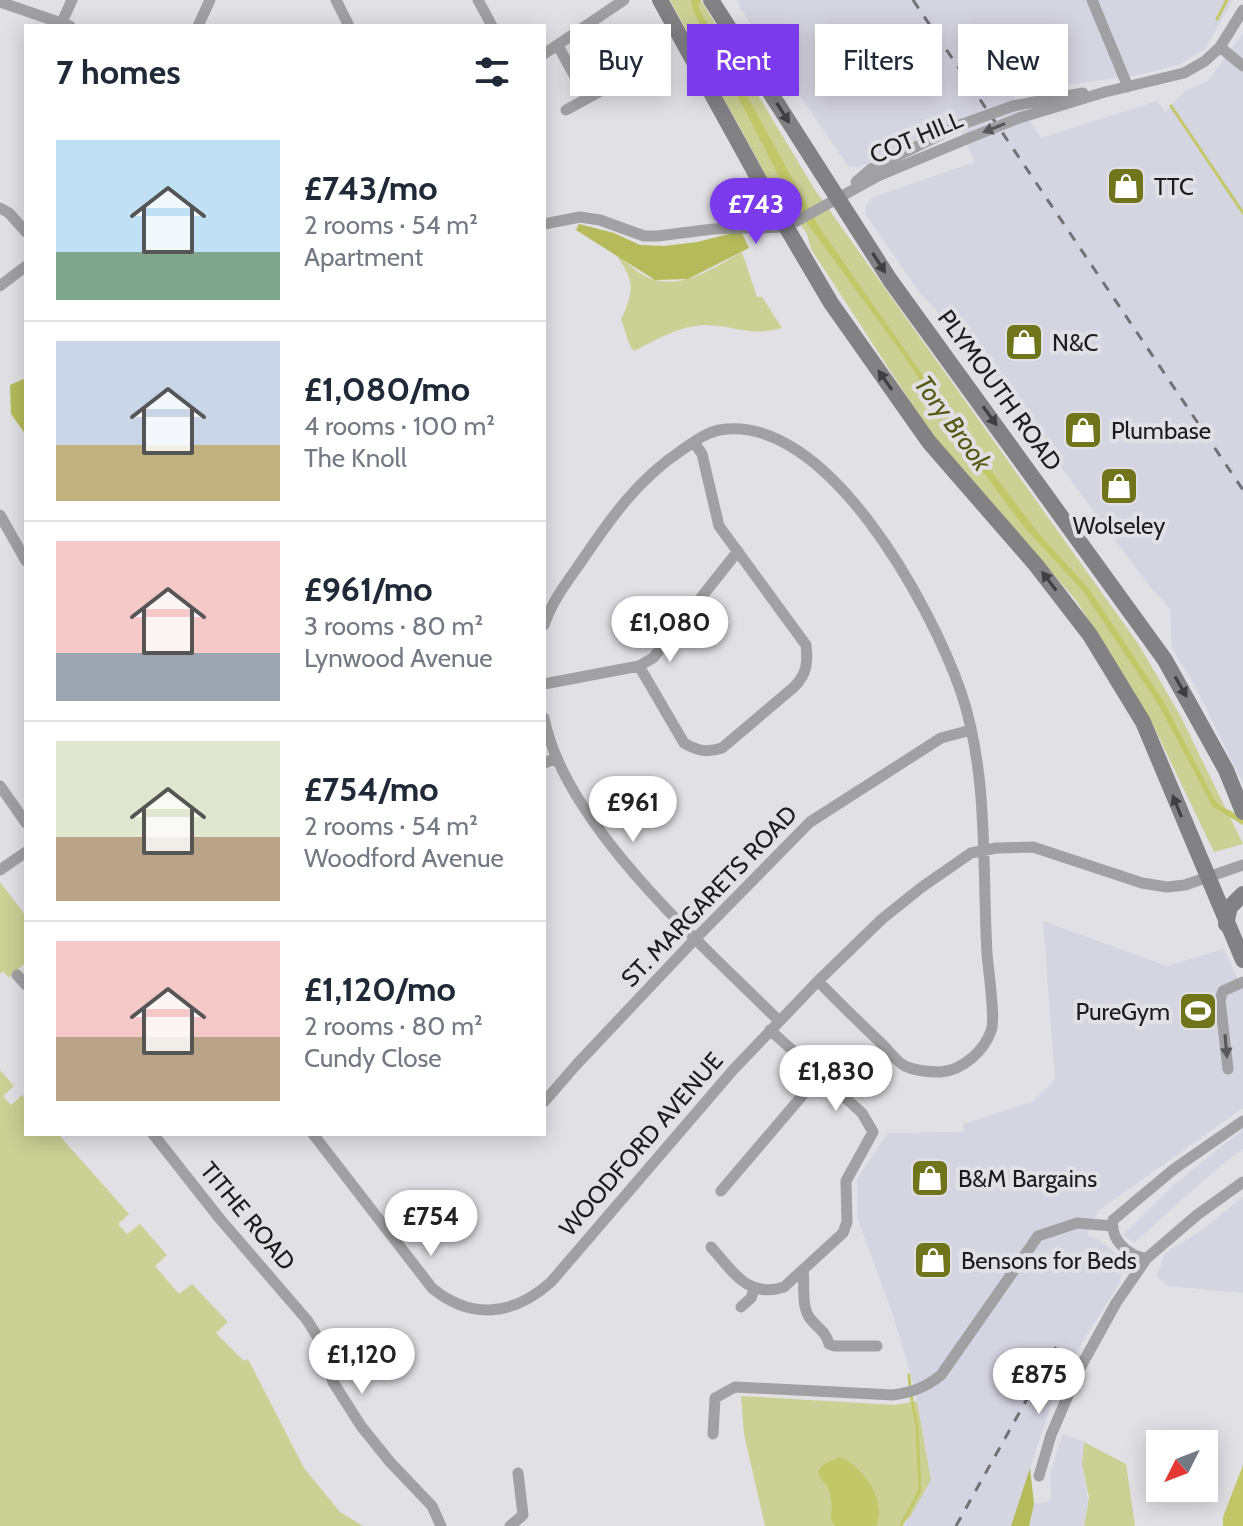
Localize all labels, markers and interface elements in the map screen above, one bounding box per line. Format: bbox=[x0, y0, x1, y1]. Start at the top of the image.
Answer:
chip: Buy bbox=[570, 24, 671, 96]
chip: Rent bbox=[687, 24, 799, 96]
chip: Filters bbox=[815, 24, 942, 96]
chip: New bbox=[958, 24, 1068, 96]
icon: filters bbox=[470, 50, 514, 94]
text: 7 homes bbox=[56, 51, 181, 93]
one-way arrow bbox=[775, 102, 789, 124]
street label: COT HILL bbox=[865, 105, 967, 169]
one-way arrow bbox=[982, 122, 1006, 135]
shop icon: TTC bbox=[1105, 165, 1147, 207]
text: £743/mo bbox=[304, 167, 438, 209]
icon: home bbox=[120, 172, 216, 268]
place label: TTC bbox=[1154, 172, 1194, 201]
pin: £743 bbox=[709, 178, 803, 246]
text: £743 bbox=[728, 188, 784, 220]
text: 2 rooms · 54 m² bbox=[304, 209, 478, 241]
text: Apartment bbox=[304, 241, 423, 273]
one-way arrow bbox=[872, 253, 887, 274]
street label: PLYMOUTH ROAD bbox=[932, 304, 1068, 476]
shop icon: N&C bbox=[1003, 321, 1045, 363]
place label: N&C bbox=[1052, 328, 1098, 357]
text: £1,080/mo bbox=[304, 368, 470, 410]
one-way arrow bbox=[878, 369, 893, 390]
water label: Tory Brook bbox=[908, 369, 999, 478]
icon: home bbox=[120, 373, 216, 469]
one-way arrow bbox=[982, 406, 997, 427]
shop icon: Plumbase bbox=[1062, 409, 1104, 451]
text: 4 rooms · 100 m² bbox=[304, 410, 495, 442]
place label: Plumbase bbox=[1111, 416, 1211, 445]
text: The Knoll bbox=[304, 442, 407, 474]
shop icon: Wolseley bbox=[1098, 465, 1140, 507]
place label: Wolseley bbox=[1073, 511, 1165, 540]
text: £961/mo bbox=[304, 568, 433, 610]
one-way arrow bbox=[1041, 571, 1057, 592]
icon: home bbox=[120, 573, 216, 669]
pin: £1,080 bbox=[605, 596, 735, 664]
text: £1,080 bbox=[629, 606, 711, 638]
text: 3 rooms · 80 m² bbox=[304, 610, 483, 642]
text: Lynwood Avenue bbox=[304, 642, 493, 674]
one-way arrow bbox=[1173, 676, 1187, 698]
text: £754/mo bbox=[304, 768, 439, 810]
icon: home bbox=[120, 773, 216, 869]
pin: £961 bbox=[586, 776, 680, 844]
text: £961 bbox=[607, 786, 659, 818]
one-way arrow bbox=[1170, 794, 1183, 818]
street label: ST. MARGARETS ROAD bbox=[615, 799, 803, 993]
text: 2 rooms · 54 m² bbox=[304, 810, 478, 842]
text: Woodford Avenue bbox=[304, 842, 504, 874]
text: £1,120/mo bbox=[304, 968, 456, 1010]
icon: home bbox=[120, 973, 216, 1069]
sports icon: PureGym bbox=[1177, 990, 1219, 1032]
place label: PureGym bbox=[1075, 997, 1170, 1026]
text: 2 rooms · 80 m² bbox=[304, 1010, 483, 1042]
one-way arrow bbox=[1220, 1034, 1233, 1059]
text: Cundy Close bbox=[304, 1042, 442, 1074]
pin: £1,830 bbox=[771, 1045, 901, 1113]
street label: WOODFORD AVENUE bbox=[553, 1046, 729, 1242]
text: £1,830 bbox=[797, 1055, 875, 1087]
street label: TITHE ROAD bbox=[194, 1156, 302, 1276]
shop icon: B&M Bargains bbox=[909, 1157, 951, 1199]
place label: B&M Bargains bbox=[958, 1164, 1097, 1193]
pin: £754 bbox=[384, 1190, 478, 1258]
text: £754 bbox=[403, 1200, 459, 1232]
shop icon: Bensons for Beds bbox=[912, 1239, 954, 1281]
place label: Bensons for Beds bbox=[961, 1246, 1137, 1275]
pin: £1,120 bbox=[297, 1328, 427, 1396]
text: £1,120 bbox=[327, 1338, 397, 1370]
pin: £875 bbox=[992, 1348, 1086, 1416]
text: £875 bbox=[1011, 1358, 1067, 1390]
north arrow bbox=[1146, 1430, 1218, 1502]
map controls bbox=[1146, 1430, 1218, 1502]

